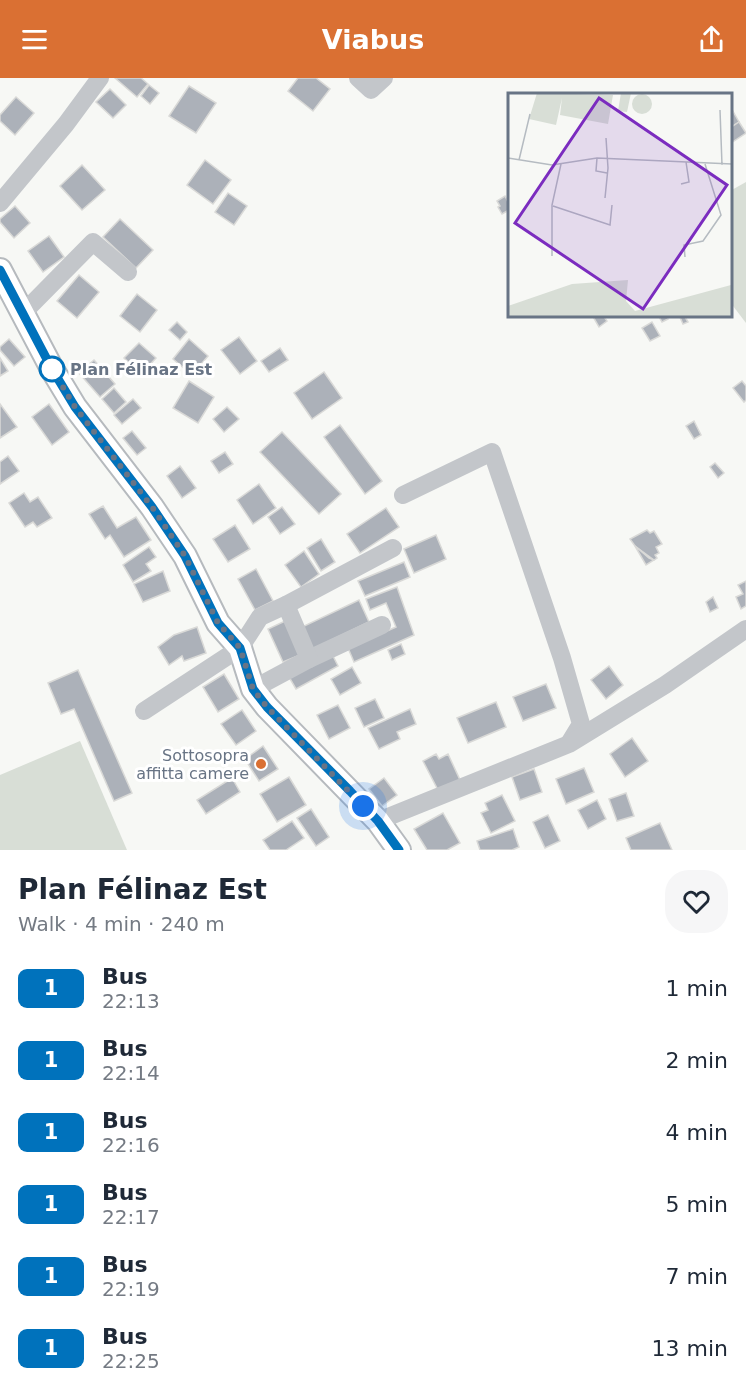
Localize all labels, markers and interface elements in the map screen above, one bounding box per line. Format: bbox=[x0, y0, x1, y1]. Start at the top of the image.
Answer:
icon: menu bbox=[18, 23, 51, 56]
icon: share bbox=[695, 23, 728, 56]
text: Viabus bbox=[322, 24, 424, 55]
inset map bbox=[508, 93, 731, 316]
marker: Plan Félinaz Est bbox=[39, 356, 65, 382]
place label: Plan Félinaz Est bbox=[70, 360, 213, 379]
place label: Sottosopra affitta camere bbox=[136, 746, 249, 783]
marker: Sottosopra affitta camere bbox=[254, 757, 268, 771]
your location bbox=[348, 791, 378, 821]
button: heart bbox=[665, 870, 728, 933]
text: Plan Félinaz Est bbox=[18, 873, 267, 906]
text: Walk · 4 min · 240 m bbox=[18, 912, 225, 936]
text: Bus bbox=[102, 964, 148, 989]
text: 1 bbox=[44, 976, 58, 1000]
text: 1 min bbox=[666, 976, 728, 1001]
text: 22:13 bbox=[102, 989, 160, 1013]
text: Bus bbox=[102, 1036, 148, 1061]
text: 1 bbox=[44, 1048, 58, 1072]
text: 2 min bbox=[666, 1048, 728, 1073]
text: 22:14 bbox=[102, 1061, 160, 1085]
text: Bus bbox=[102, 1108, 148, 1133]
text: 1 bbox=[44, 1120, 58, 1144]
text: 4 min bbox=[666, 1120, 728, 1145]
text: 22:16 bbox=[102, 1133, 160, 1157]
text: Bus bbox=[102, 1180, 148, 1205]
text: 1 bbox=[44, 1192, 58, 1216]
text: 5 min bbox=[666, 1192, 728, 1217]
text: 22:17 bbox=[102, 1205, 160, 1229]
text: Bus bbox=[102, 1252, 148, 1277]
text: 1 bbox=[44, 1264, 58, 1288]
text: 7 min bbox=[666, 1264, 728, 1289]
text: 22:19 bbox=[102, 1277, 160, 1301]
text: Bus bbox=[102, 1324, 148, 1349]
text: 1 bbox=[44, 1336, 58, 1360]
text: 13 min bbox=[652, 1336, 728, 1361]
text: 22:25 bbox=[102, 1349, 160, 1373]

